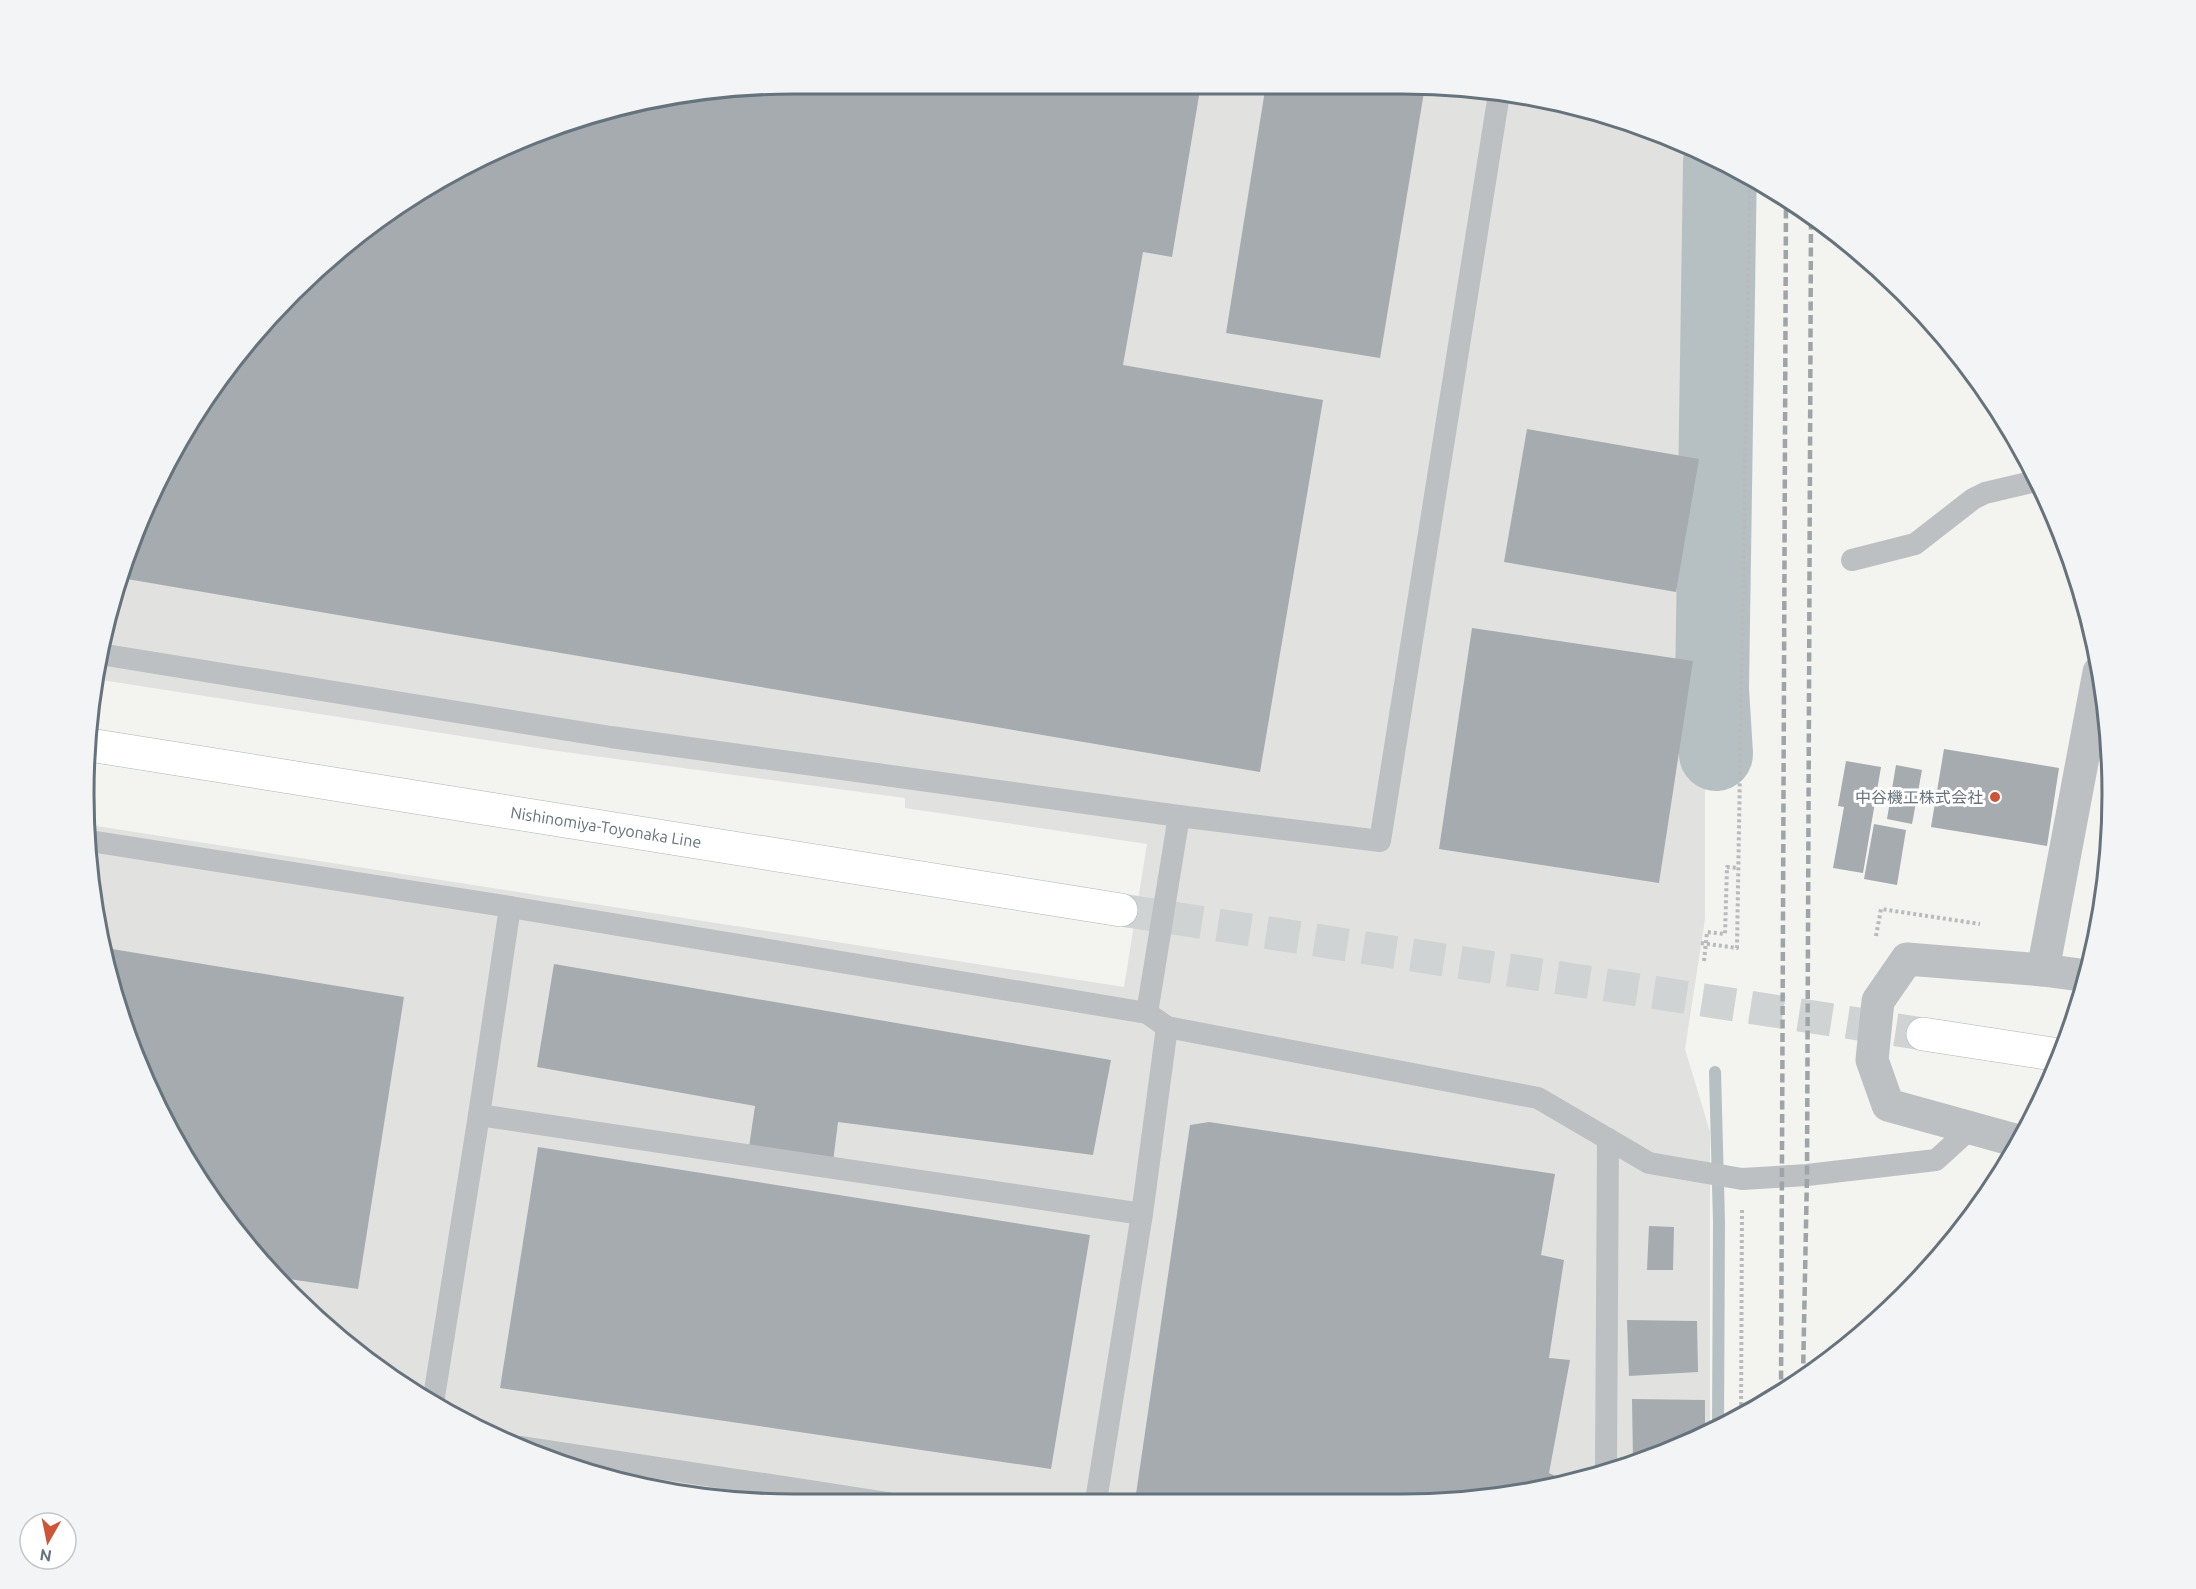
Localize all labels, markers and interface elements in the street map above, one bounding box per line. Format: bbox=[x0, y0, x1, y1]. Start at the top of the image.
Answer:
place label: 中谷機工株式会社 bbox=[1855, 788, 1983, 806]
marker: 中谷機工株式会社 bbox=[1988, 790, 2002, 804]
street label: Nishinomiya-Toyonaka Line bbox=[509, 803, 703, 851]
north arrow bbox=[18, 1511, 78, 1571]
text: N bbox=[38, 1546, 53, 1566]

